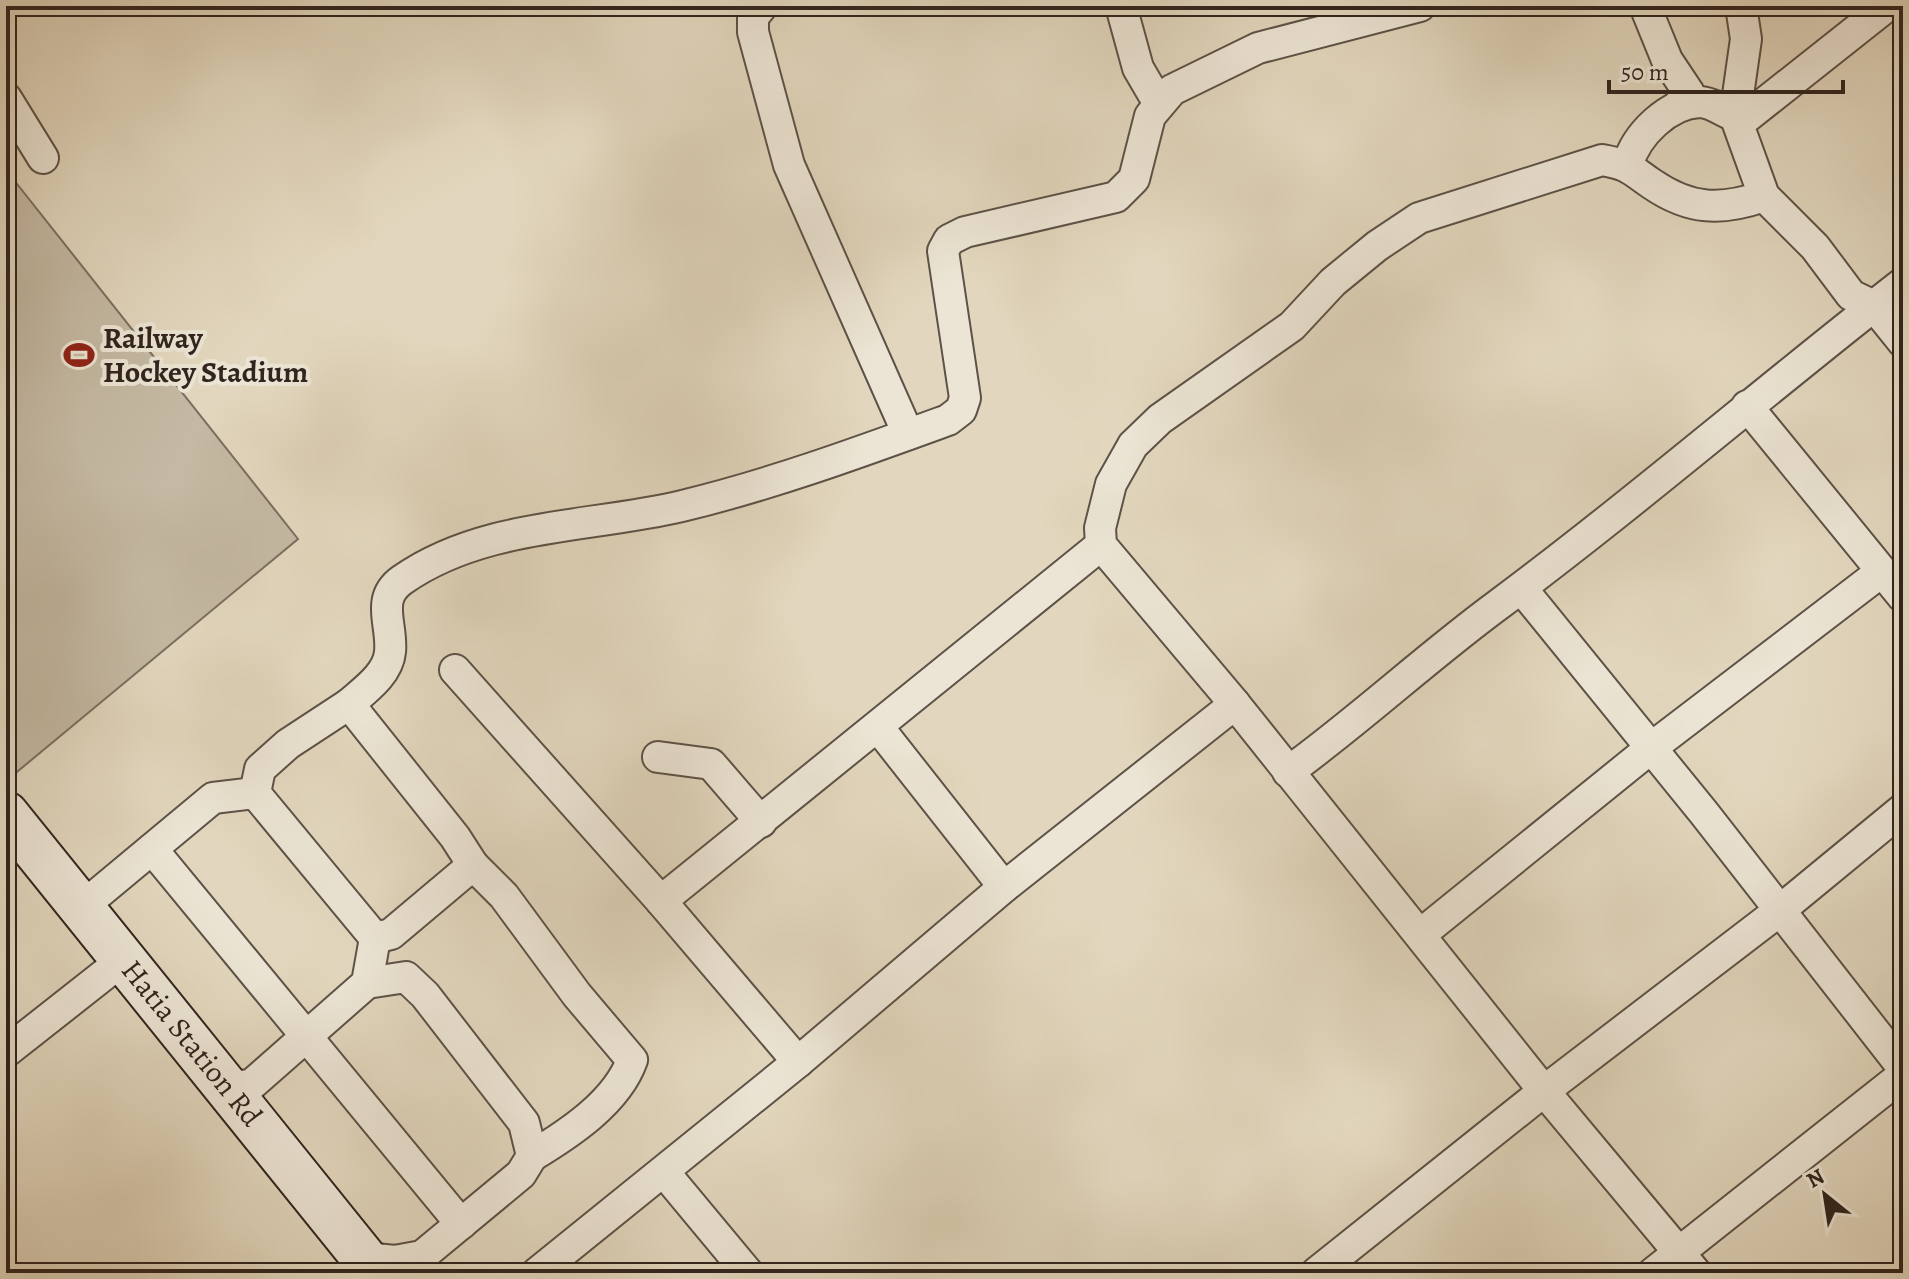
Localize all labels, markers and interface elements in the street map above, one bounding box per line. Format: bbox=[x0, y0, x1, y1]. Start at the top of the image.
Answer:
scale bar bbox=[1609, 44, 1843, 94]
text: 50 m bbox=[1621, 56, 1669, 88]
place label: Railway Hockey Stadium bbox=[103, 318, 308, 392]
sports icon: Railway Hockey Stadium bbox=[62, 338, 96, 372]
street label: Hatia Station Rd bbox=[112, 951, 272, 1135]
north arrow bbox=[1785, 1155, 1865, 1235]
text: N bbox=[1801, 1162, 1830, 1196]

